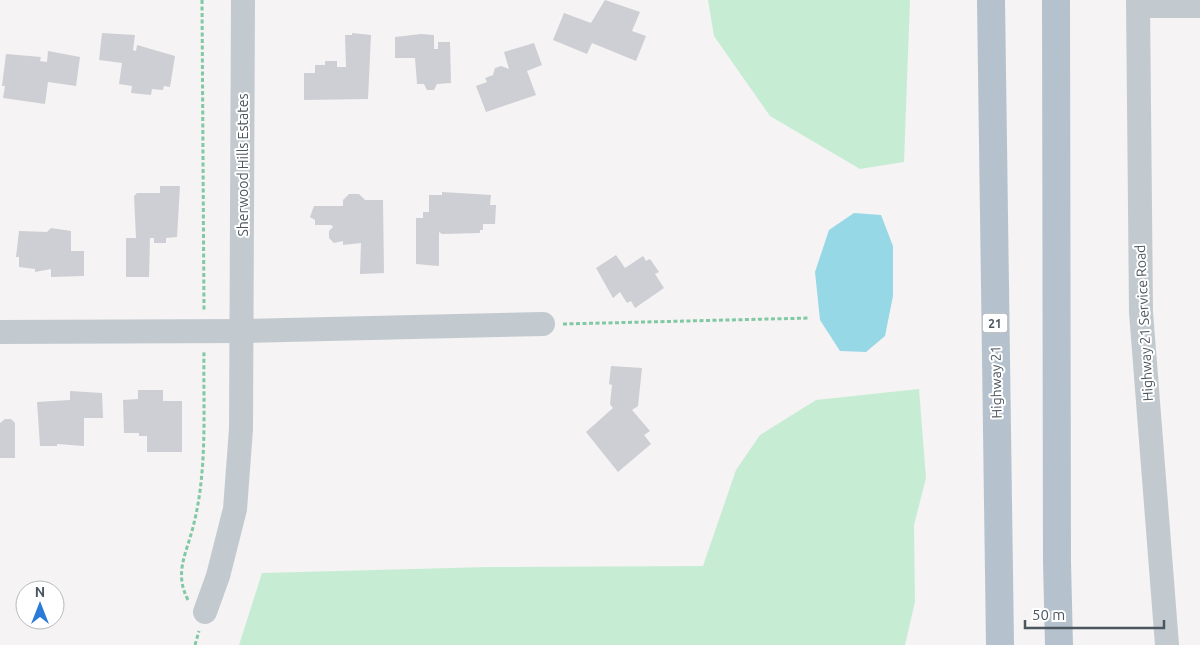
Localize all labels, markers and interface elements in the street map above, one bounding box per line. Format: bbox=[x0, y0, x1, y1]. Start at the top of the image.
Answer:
street label: Sherwood Hills Estates bbox=[235, 94, 251, 236]
street label: Highway 21 Service Road bbox=[1132, 244, 1156, 402]
road number: 21 bbox=[982, 314, 1008, 332]
street label: Highway 21 bbox=[987, 345, 1005, 419]
north arrow bbox=[15, 580, 65, 630]
text: N bbox=[35, 584, 45, 600]
scale bar bbox=[1025, 598, 1164, 630]
text: 50 m bbox=[1032, 606, 1065, 623]

